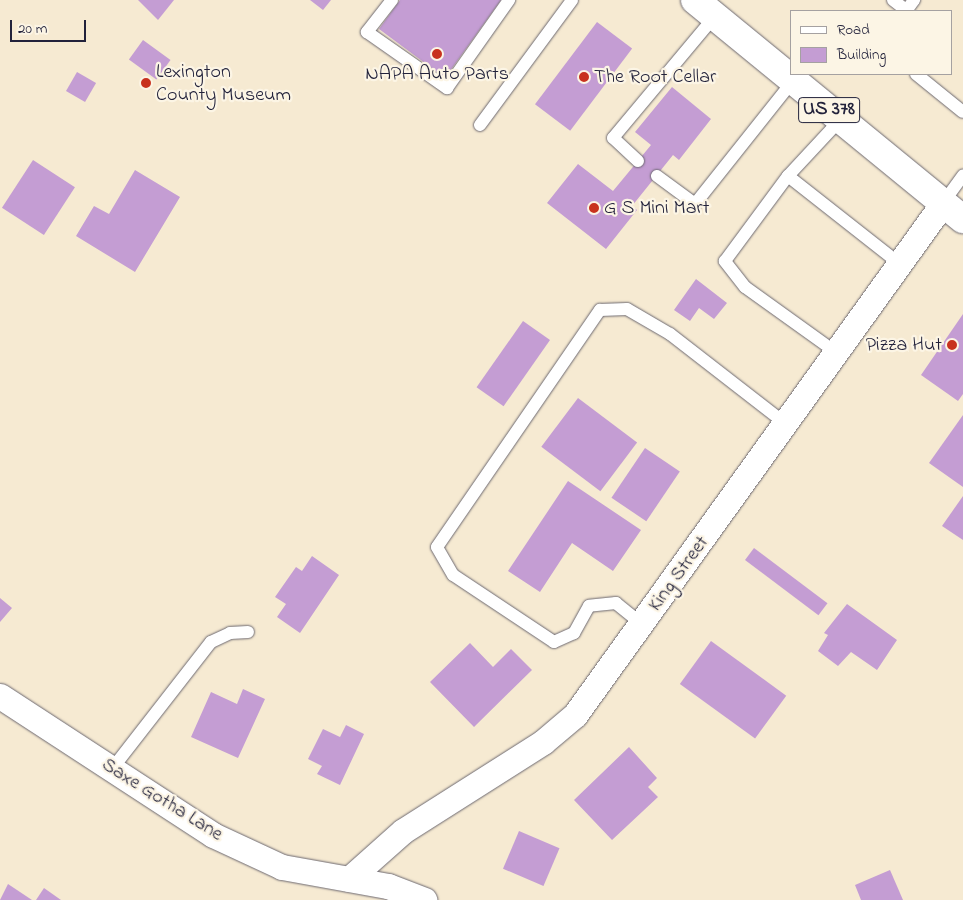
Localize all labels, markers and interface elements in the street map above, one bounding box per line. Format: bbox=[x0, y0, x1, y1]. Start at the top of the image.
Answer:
scale bar bbox=[12, 10, 89, 42]
legend bbox=[790, 10, 953, 75]
text: 20 m bbox=[18, 18, 47, 40]
text: Road bbox=[837, 19, 870, 41]
text: Building bbox=[837, 44, 886, 66]
marker: NAPA Auto Parts bbox=[431, 48, 443, 60]
place label: Lexington County Museum bbox=[156, 60, 291, 107]
place label: NAPA Auto Parts bbox=[365, 62, 509, 86]
place label: The Root Cellar bbox=[594, 65, 716, 89]
marker: The Root Cellar bbox=[578, 71, 590, 83]
marker: Lexington County Museum bbox=[140, 77, 152, 89]
road number: US 378 bbox=[798, 94, 860, 126]
place label: G S Mini Mart bbox=[604, 196, 709, 220]
marker: G S Mini Mart bbox=[588, 202, 600, 214]
place label: Pizza Hut bbox=[866, 333, 942, 357]
marker: Pizza Hut bbox=[946, 339, 958, 351]
street label: King Street bbox=[644, 532, 714, 616]
street label: Saxe Gotha Lane bbox=[97, 753, 227, 847]

